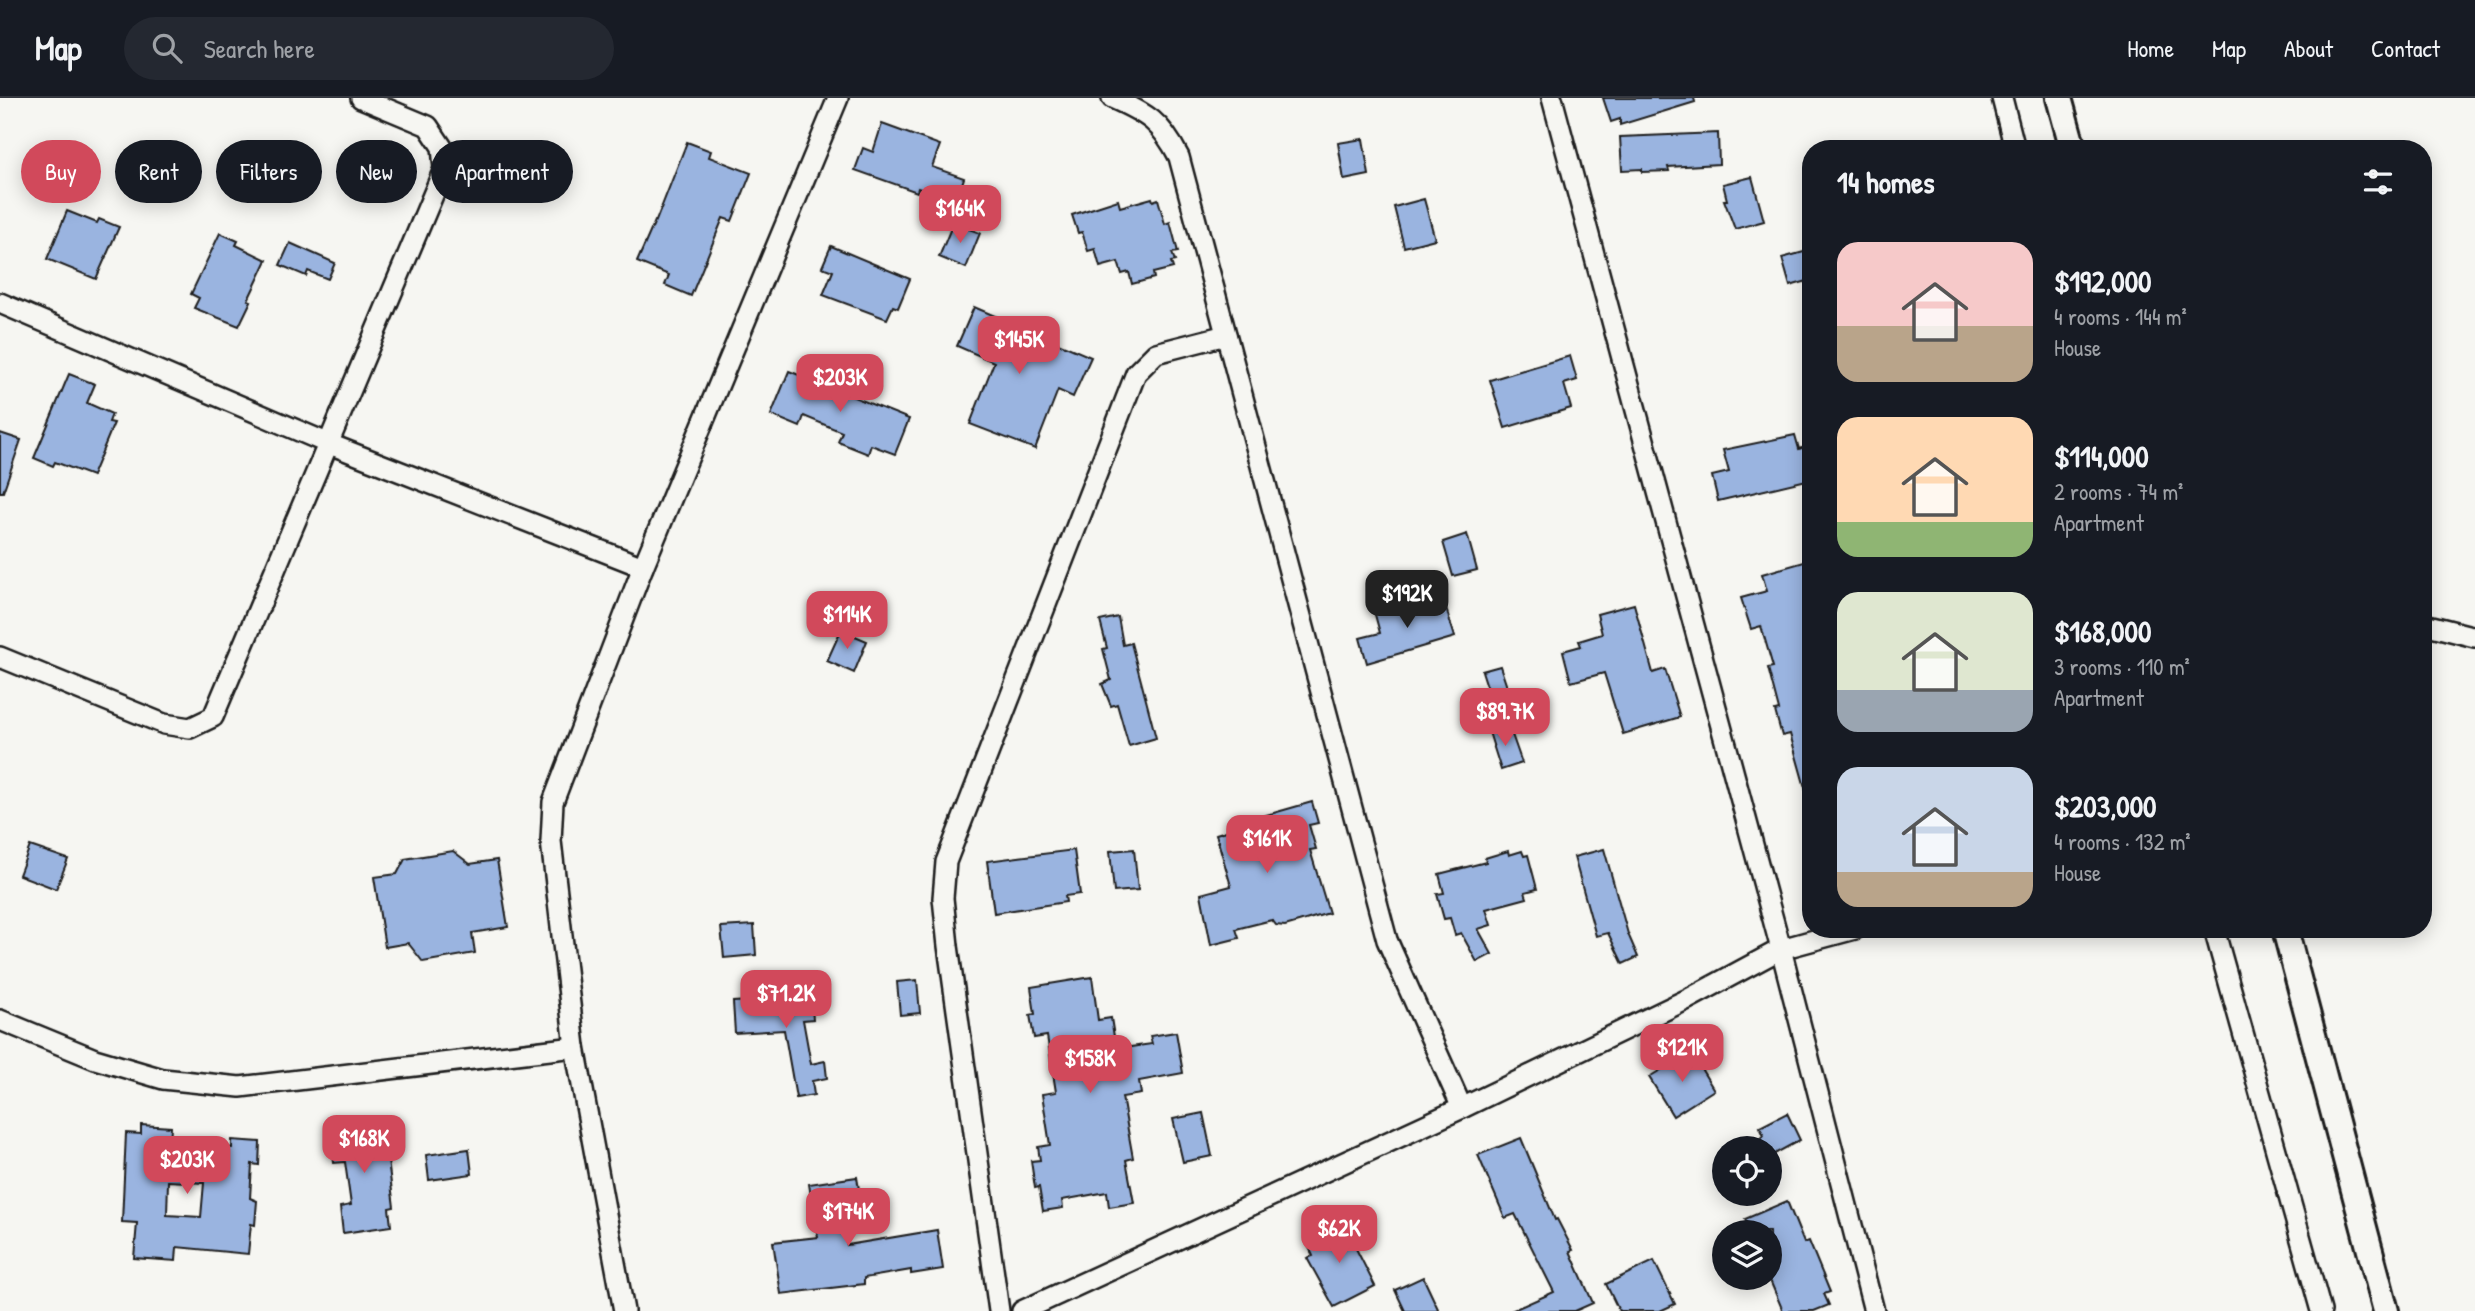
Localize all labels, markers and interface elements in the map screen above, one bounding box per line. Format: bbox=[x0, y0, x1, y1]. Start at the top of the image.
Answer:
search box bbox=[124, 17, 614, 80]
text: Map bbox=[35, 26, 82, 70]
icon: search bbox=[148, 29, 186, 67]
text: Search here bbox=[204, 31, 315, 66]
text: Home bbox=[2127, 32, 2174, 64]
text: Map bbox=[2212, 32, 2246, 64]
text: About bbox=[2284, 32, 2333, 64]
text: Contact bbox=[2371, 32, 2440, 64]
chip: Buy bbox=[21, 140, 101, 203]
chip: Rent bbox=[115, 140, 202, 203]
chip: Filters bbox=[216, 140, 322, 203]
chip: New bbox=[336, 140, 417, 203]
chip: Apartment bbox=[431, 140, 573, 203]
text: 14 homes bbox=[1837, 162, 1935, 202]
icon: filters bbox=[2359, 163, 2397, 201]
pin: $164K bbox=[911, 186, 1009, 245]
text: $164K bbox=[935, 192, 985, 223]
text: $192,000 bbox=[2054, 261, 2152, 301]
icon: home bbox=[1893, 270, 1977, 354]
text: 4 rooms · 144 m² bbox=[2054, 301, 2187, 332]
pin: $145K bbox=[970, 316, 1068, 376]
text: $145K bbox=[994, 323, 1044, 354]
text: House bbox=[2054, 332, 2101, 363]
pin: $203K bbox=[791, 354, 889, 414]
text: $203K bbox=[812, 361, 868, 392]
text: $114,000 bbox=[2054, 436, 2149, 476]
icon: home bbox=[1893, 445, 1977, 529]
text: 2 rooms · 74 m² bbox=[2054, 476, 2183, 507]
text: Apartment bbox=[2054, 507, 2144, 538]
pin: $192K bbox=[1358, 570, 1456, 630]
text: $192K bbox=[1381, 577, 1433, 608]
pin: $114K bbox=[798, 592, 896, 651]
text: $114K bbox=[822, 598, 872, 629]
text: $168,000 bbox=[2054, 611, 2151, 651]
icon: home bbox=[1893, 620, 1977, 704]
text: 3 rooms · 110 m² bbox=[2054, 651, 2190, 682]
text: Apartment bbox=[2054, 682, 2144, 713]
pin: $89.7K bbox=[1448, 688, 1562, 748]
text: $89.7K bbox=[1476, 695, 1534, 726]
text: $203,000 bbox=[2054, 786, 2157, 826]
icon: home bbox=[1893, 795, 1977, 879]
pin: $161K bbox=[1218, 816, 1316, 875]
text: $161K bbox=[1242, 822, 1292, 853]
text: 4 rooms · 132 m² bbox=[2054, 826, 2191, 857]
text: House bbox=[2054, 857, 2101, 888]
pin: $71.2K bbox=[729, 970, 843, 1030]
text: $71.2K bbox=[756, 977, 816, 1008]
pin: $121K bbox=[1633, 1024, 1731, 1084]
text: $121K bbox=[1656, 1031, 1708, 1062]
pin: $158K bbox=[1041, 1035, 1139, 1095]
text: $158K bbox=[1064, 1042, 1116, 1073]
pin: $168K bbox=[315, 1116, 413, 1175]
text: $168K bbox=[338, 1122, 390, 1153]
pin: $203K bbox=[138, 1136, 236, 1196]
map controls bbox=[1712, 1136, 1782, 1290]
button: locate bbox=[1712, 1136, 1782, 1206]
text: $203K bbox=[159, 1143, 215, 1174]
pin: $174K bbox=[799, 1188, 897, 1248]
text: $174K bbox=[822, 1195, 874, 1226]
pin: $62K bbox=[1298, 1206, 1380, 1265]
text: $62K bbox=[1317, 1212, 1361, 1243]
button: layers bbox=[1712, 1220, 1782, 1290]

